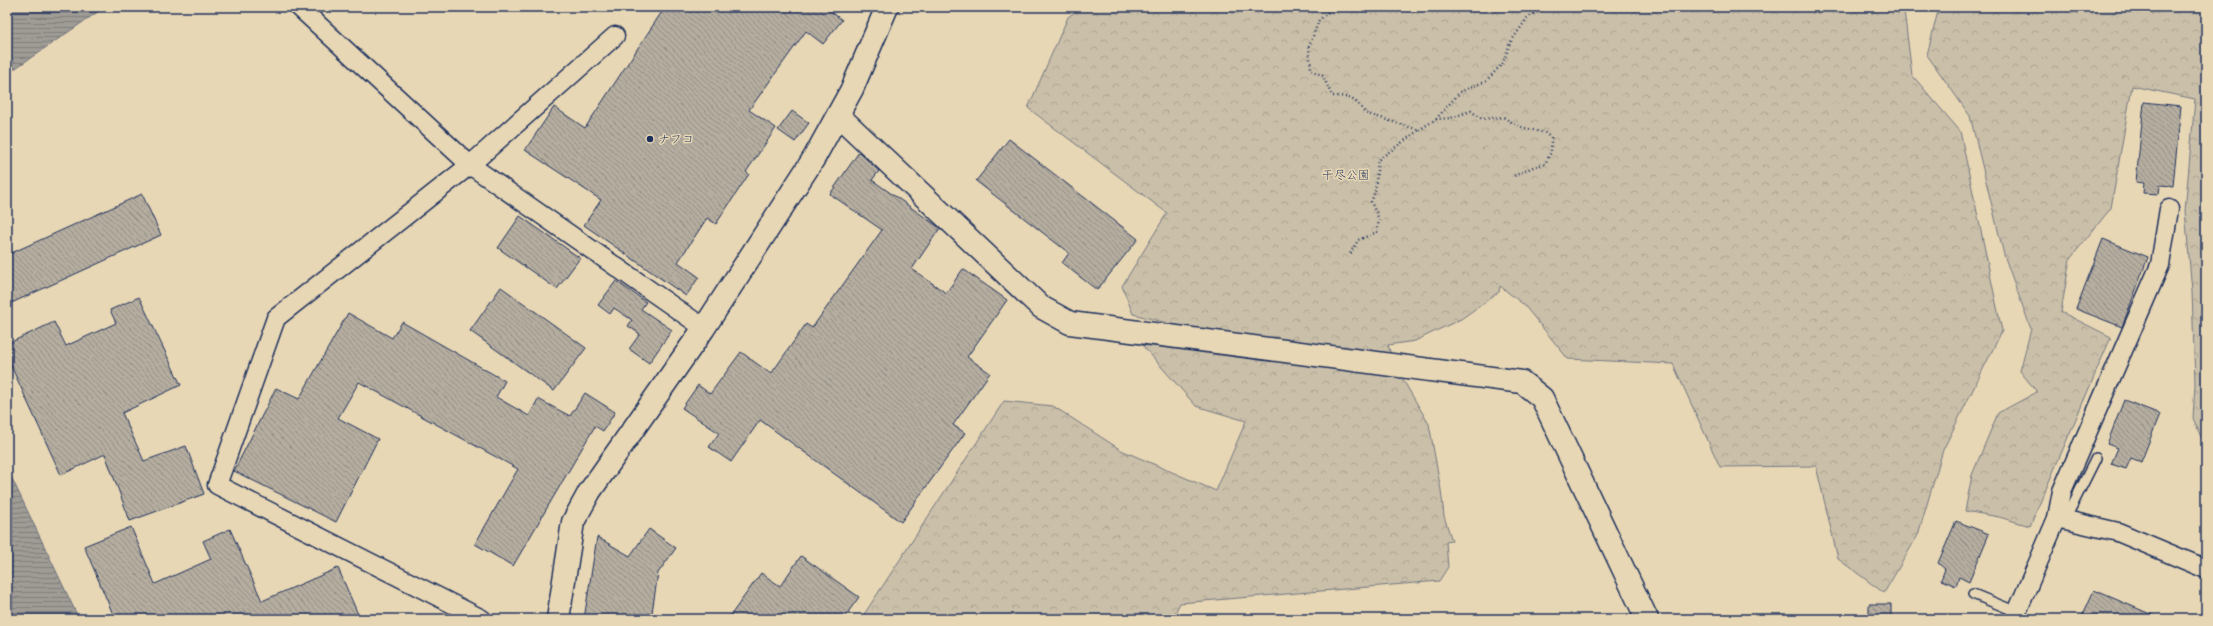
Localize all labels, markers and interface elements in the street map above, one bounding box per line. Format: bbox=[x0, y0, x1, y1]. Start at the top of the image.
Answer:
place label: ナフコ bbox=[658, 130, 694, 149]
marker: ナフコ bbox=[645, 134, 655, 144]
park label: 干尽公園 bbox=[1322, 166, 1370, 185]

